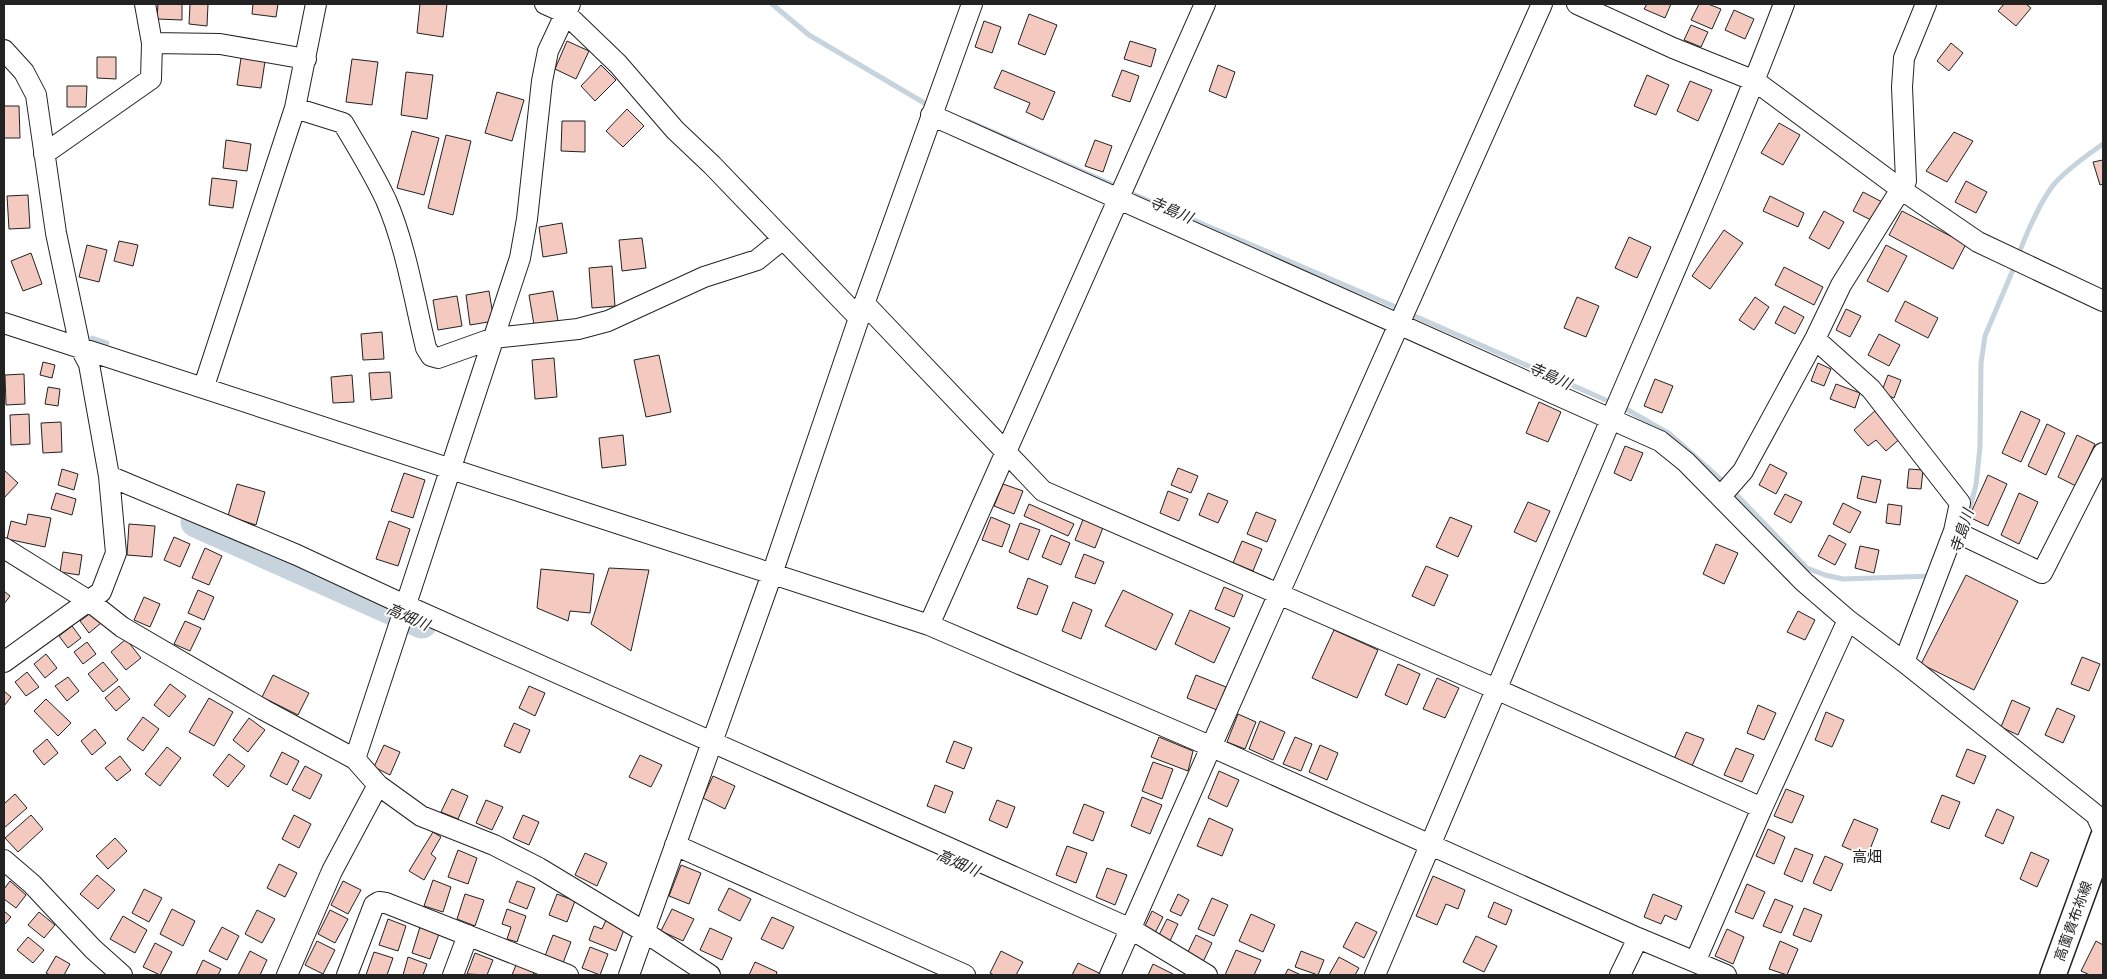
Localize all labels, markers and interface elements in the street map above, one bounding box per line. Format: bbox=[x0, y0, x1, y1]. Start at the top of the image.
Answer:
water label: 寺島川 bbox=[1147, 192, 1197, 227]
water label: 寺島川 bbox=[1526, 358, 1576, 393]
water label: 寺島川 bbox=[1946, 505, 1977, 555]
water label: 高畑川 bbox=[384, 599, 434, 634]
water label: 高畑川 bbox=[934, 845, 984, 880]
district label: 高畑 bbox=[1852, 847, 1882, 865]
street label: 高薗貴布祢線 bbox=[2050, 878, 2095, 963]

